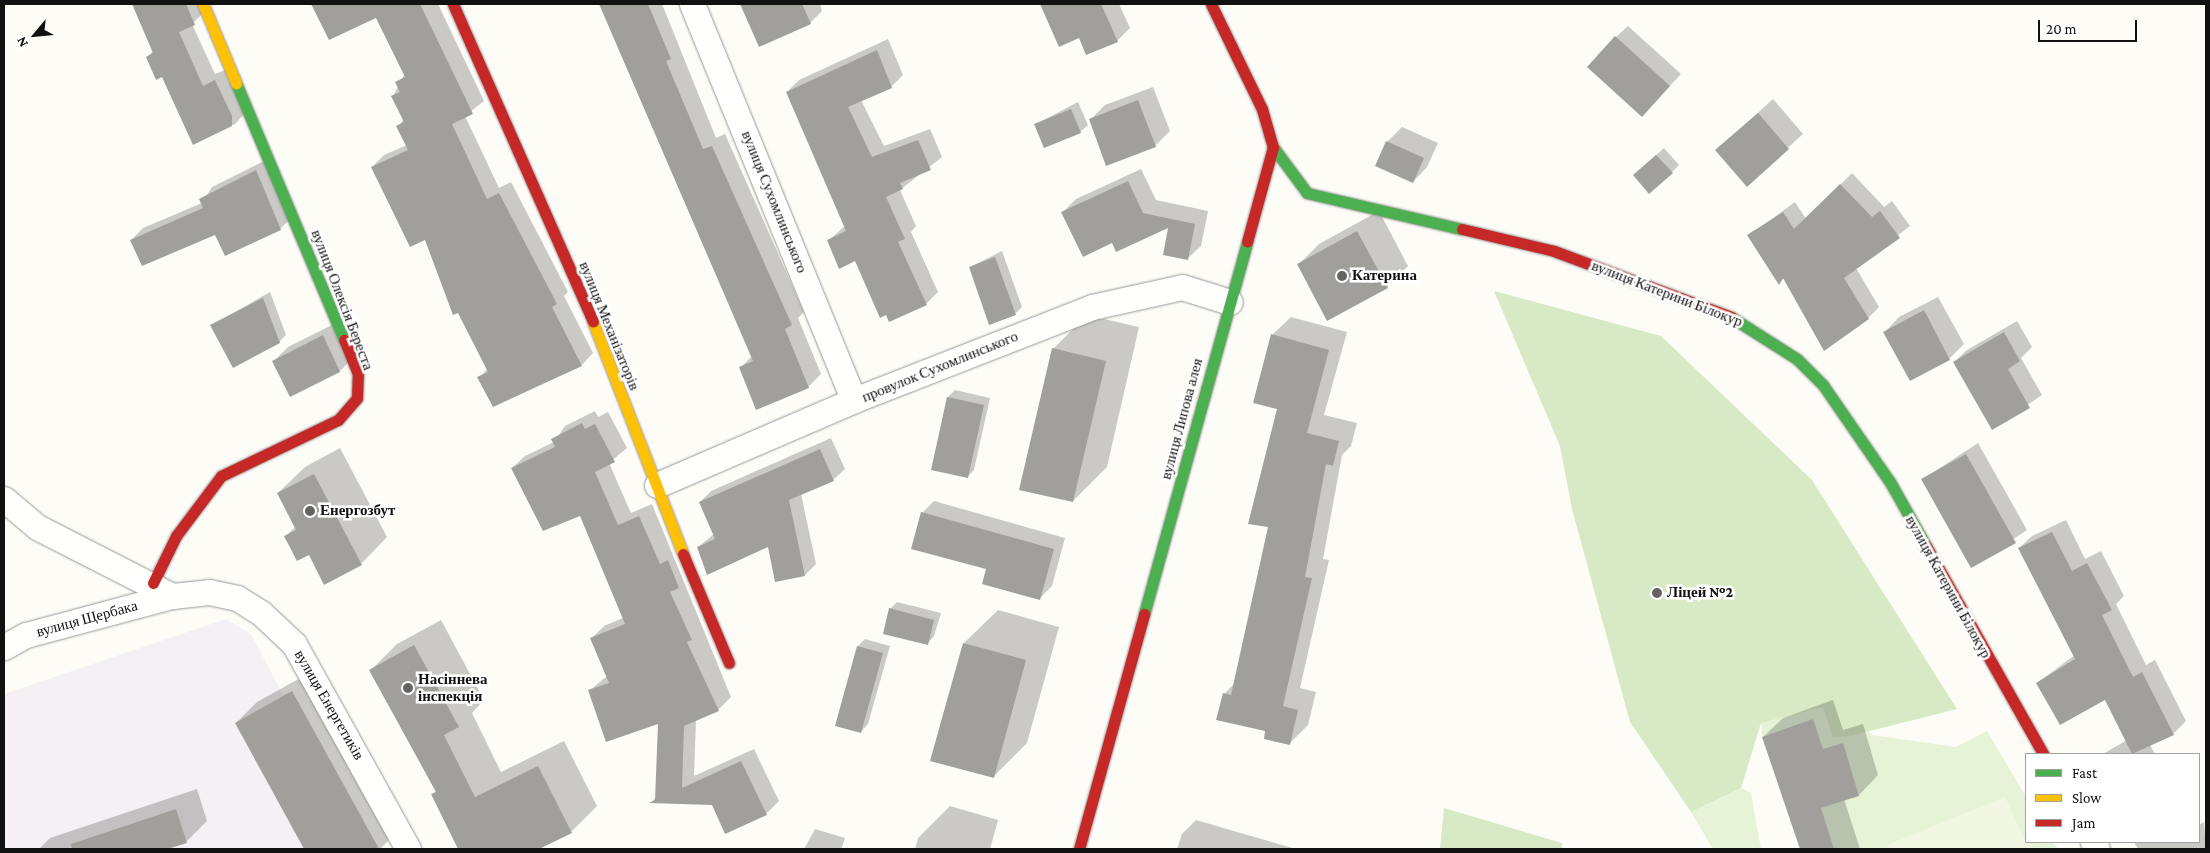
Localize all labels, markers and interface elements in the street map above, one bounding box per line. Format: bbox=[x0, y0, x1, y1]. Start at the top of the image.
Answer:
north arrow bbox=[10, 10, 60, 60]
scale bar bbox=[2040, 10, 2139, 42]
text: 20 m bbox=[2046, 21, 2077, 37]
text: N bbox=[12, 34, 31, 50]
street label: вулиця Сухомлинського bbox=[737, 128, 811, 276]
street label: вулиця Олексія Береста bbox=[307, 227, 377, 373]
street label: вулиця Катерини Білокур bbox=[1589, 257, 1745, 331]
street label: вулиця Механізаторів bbox=[575, 259, 643, 393]
place label: Катерина bbox=[1352, 267, 1417, 285]
marker: Катерина bbox=[1336, 270, 1348, 282]
street label: провулок Сухомлинського bbox=[859, 327, 1021, 407]
street label: вулиця Липова алея bbox=[1157, 357, 1207, 481]
place label: Енергозбут bbox=[320, 502, 395, 520]
marker: Енергозбут bbox=[304, 505, 316, 517]
street label: вулиця Катерини Білокур bbox=[1901, 513, 1995, 661]
place label: Ліцей №2 bbox=[1667, 584, 1733, 602]
marker: Ліцей №2 bbox=[1651, 587, 1663, 599]
street label: вулиця Щербака bbox=[34, 597, 140, 641]
street label: вулиця Енергетиків bbox=[290, 647, 368, 763]
place label: Насіннева інспекція bbox=[418, 670, 488, 705]
marker: Насіннева інспекція bbox=[402, 682, 414, 694]
legend bbox=[2025, 753, 2200, 843]
text: Fast bbox=[2072, 765, 2097, 781]
text: Slow bbox=[2072, 790, 2101, 806]
text: Jam bbox=[2072, 815, 2095, 831]

